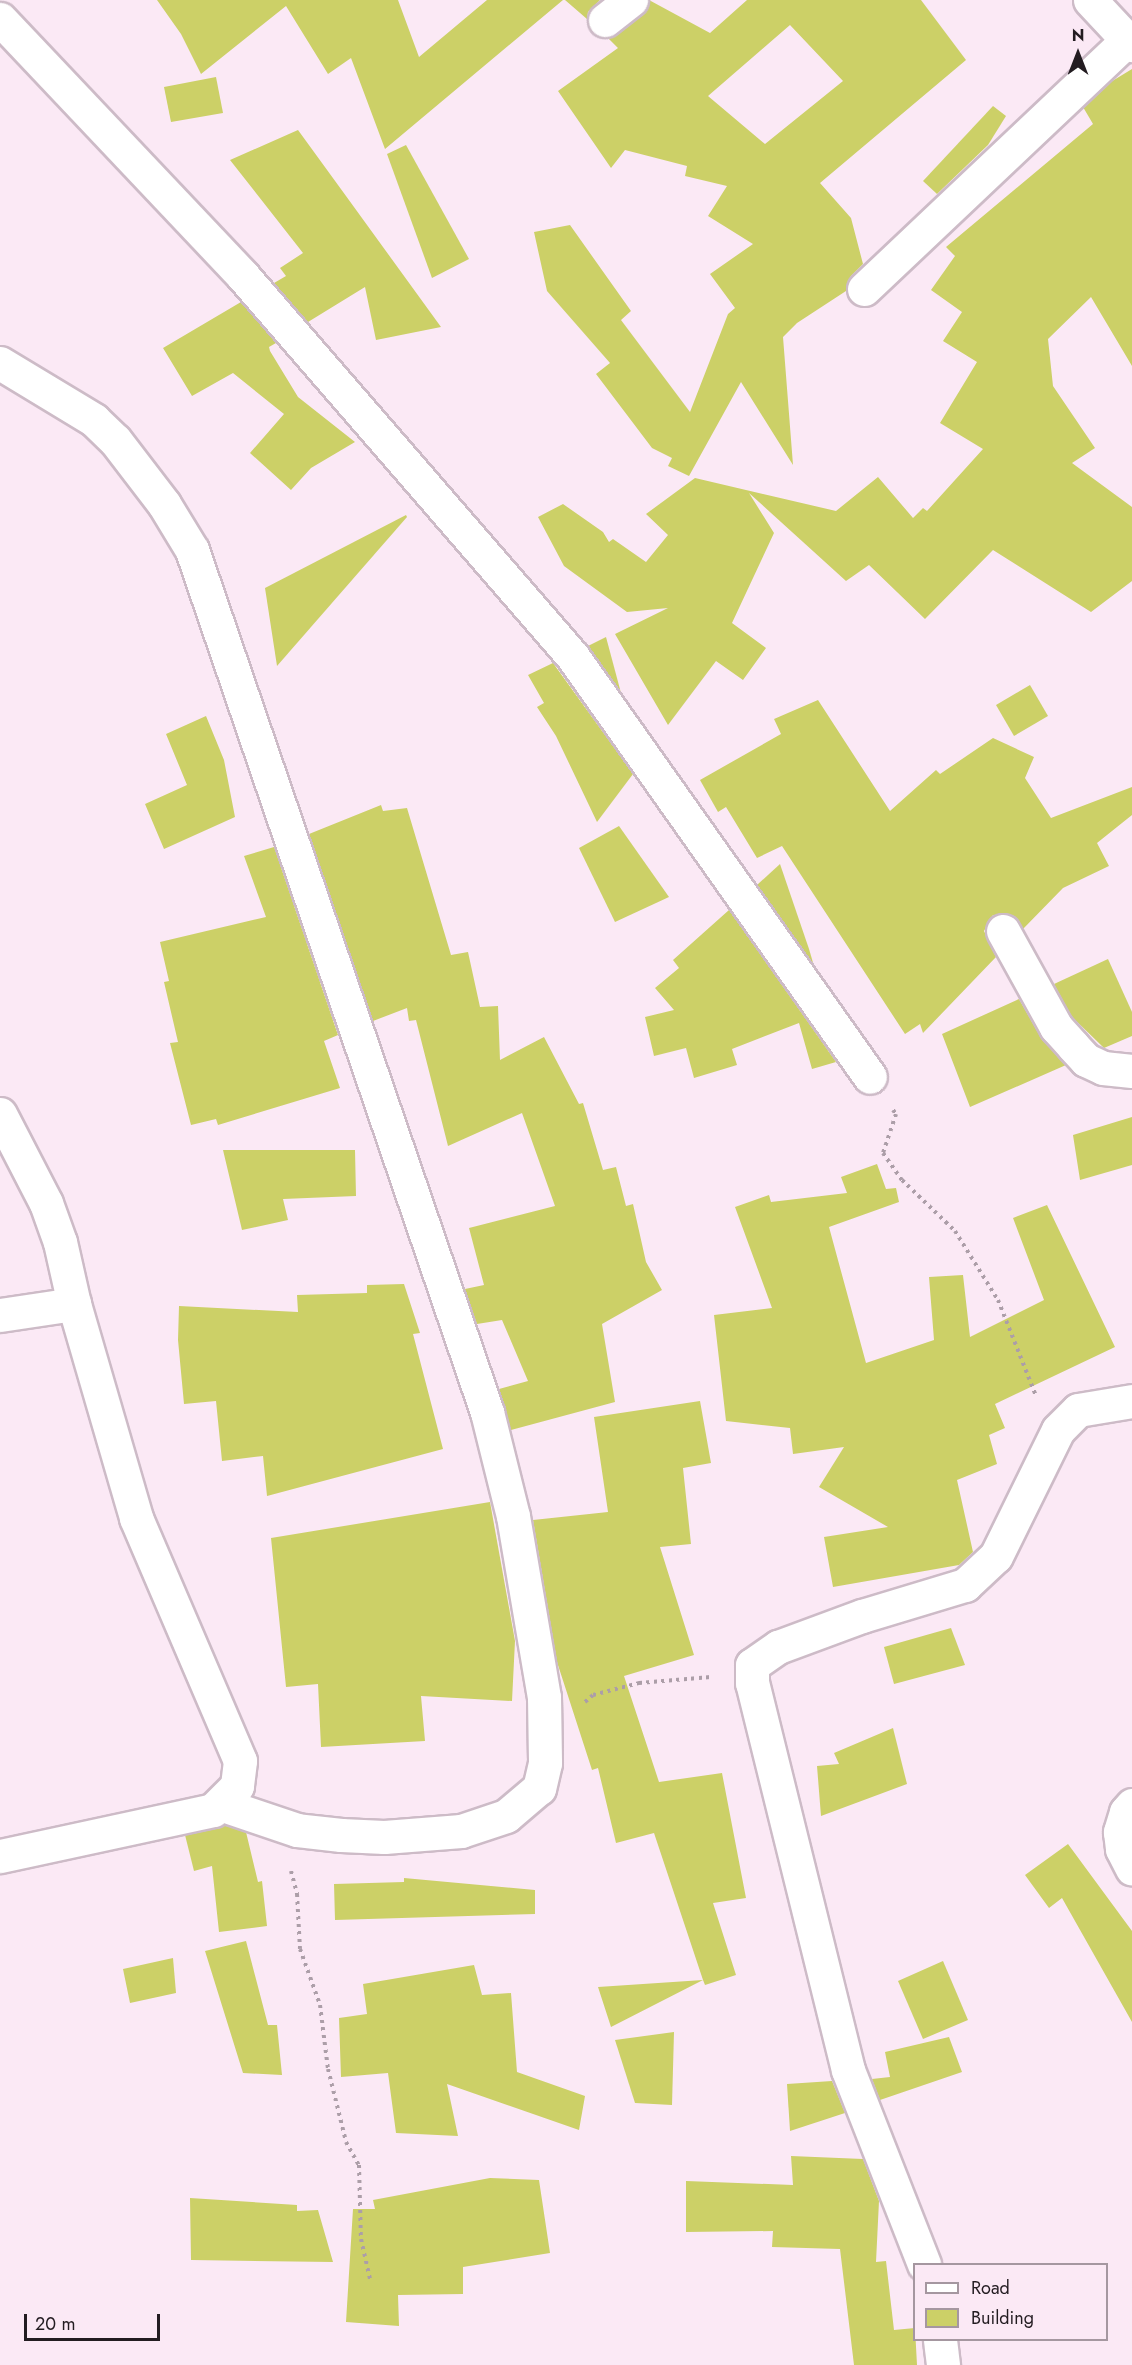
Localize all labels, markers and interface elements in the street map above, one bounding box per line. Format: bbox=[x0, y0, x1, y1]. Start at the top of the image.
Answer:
north arrow bbox=[1048, 24, 1108, 84]
text: N bbox=[1072, 24, 1084, 47]
legend bbox=[913, 2263, 1108, 2341]
text: Road bbox=[971, 2275, 1010, 2301]
scale bar bbox=[27, 2302, 164, 2340]
text: Building bbox=[971, 2305, 1034, 2331]
text: 20 m bbox=[35, 2311, 75, 2337]

